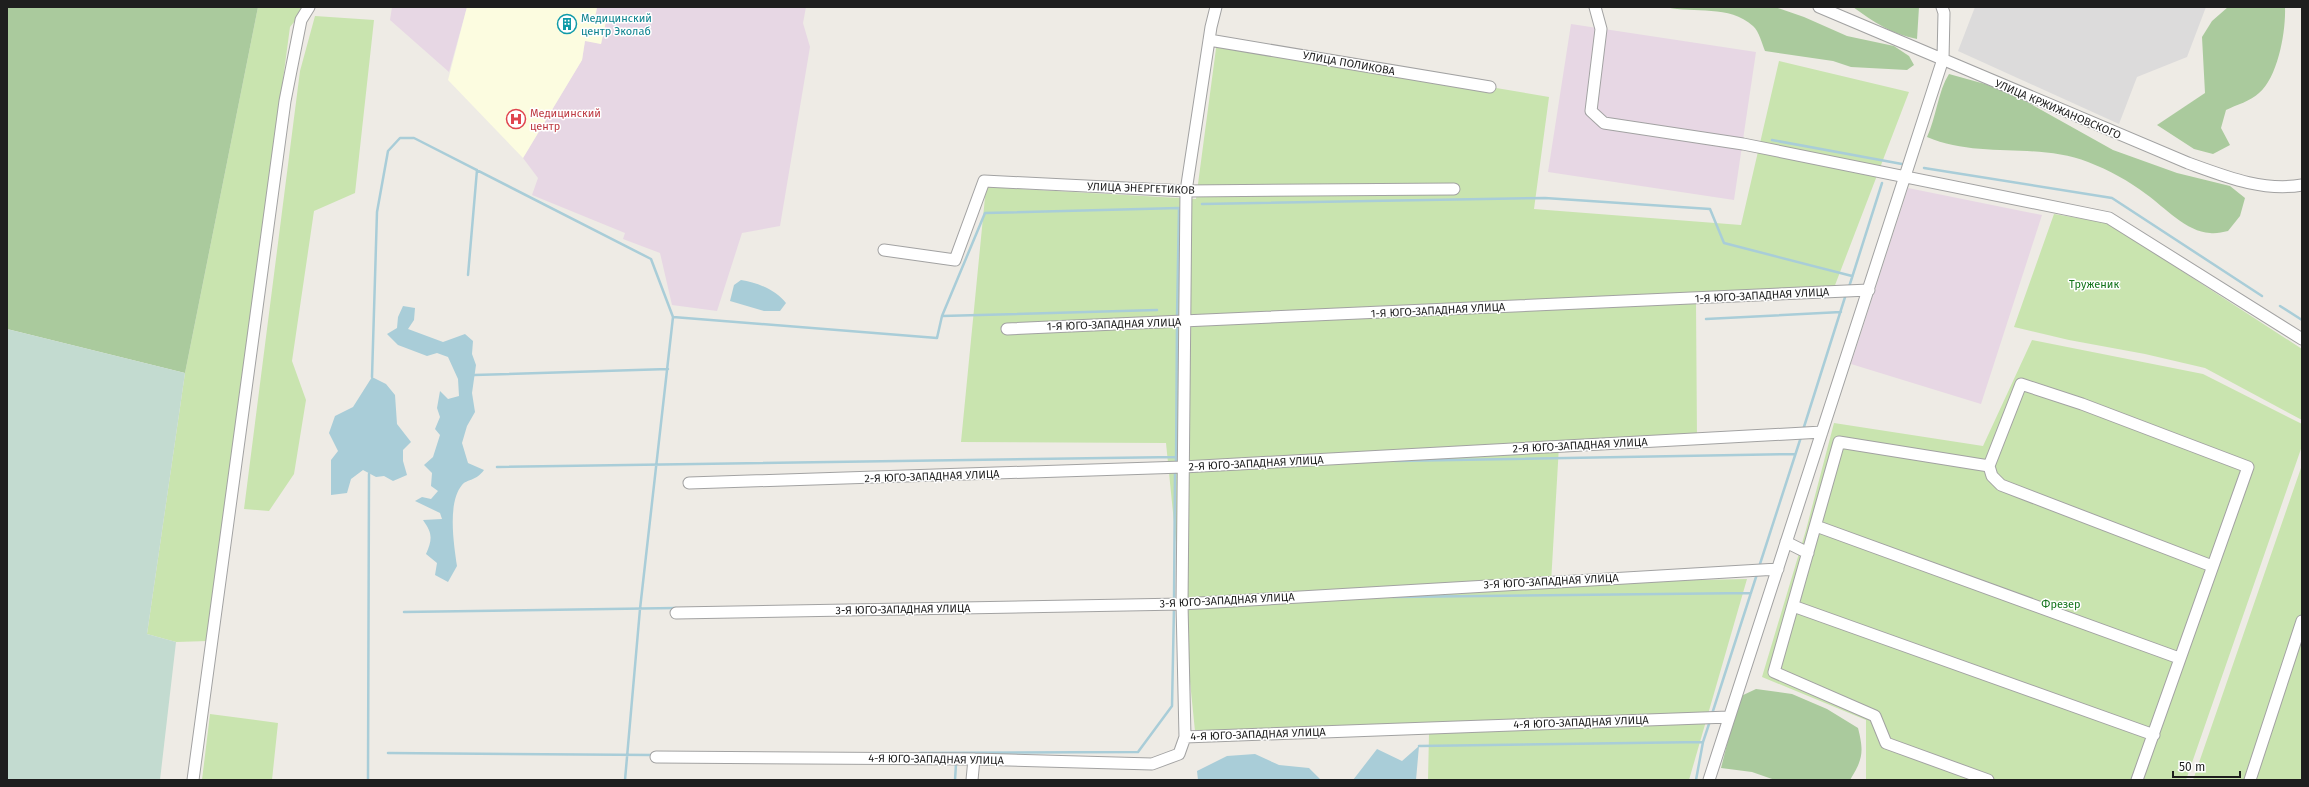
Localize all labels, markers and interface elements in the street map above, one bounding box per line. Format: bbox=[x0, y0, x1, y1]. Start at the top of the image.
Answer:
place label: Медицинский центр Эколаб bbox=[581, 12, 652, 38]
building icon: Медицинский центр Эколаб bbox=[556, 13, 578, 35]
street label: УЛИЦА ПОЛИКОВА bbox=[1302, 49, 1397, 78]
street label: УЛИЦА КРЖИЖАНОВСКОГО bbox=[1993, 77, 2123, 142]
place label: Медицинский центр bbox=[530, 107, 601, 133]
hospital icon: Медицинский центр bbox=[505, 108, 527, 130]
street label: УЛИЦА ЭНЕРГЕТИКОВ bbox=[1087, 180, 1195, 197]
park label: Труженик bbox=[2069, 278, 2119, 291]
street label: 1-Я ЮГО-ЗАПАДНАЯ УЛИЦА bbox=[1695, 285, 1830, 306]
street label: 1-Я ЮГО-ЗАПАДНАЯ УЛИЦА bbox=[1371, 300, 1506, 321]
street label: 1-Я ЮГО-ЗАПАДНАЯ УЛИЦА bbox=[1047, 316, 1182, 333]
street label: 2-Я ЮГО-ЗАПАДНАЯ УЛИЦА bbox=[1512, 435, 1649, 456]
street label: 2-Я ЮГО-ЗАПАДНАЯ УЛИЦА bbox=[1188, 453, 1325, 474]
street label: 2-Я ЮГО-ЗАПАДНАЯ УЛИЦА bbox=[864, 468, 1000, 485]
street label: 3-Я ЮГО-ЗАПАДНАЯ УЛИЦА bbox=[1483, 571, 1620, 592]
street label: 3-Я ЮГО-ЗАПАДНАЯ УЛИЦА bbox=[1159, 590, 1296, 611]
park label: Фрезер bbox=[2041, 598, 2081, 611]
street label: 3-Я ЮГО-ЗАПАДНАЯ УЛИЦА bbox=[835, 602, 971, 617]
street label: 4-Я ЮГО-ЗАПАДНАЯ УЛИЦА bbox=[1513, 714, 1650, 731]
street label: 4-Я ЮГО-ЗАПАДНАЯ УЛИЦА bbox=[1190, 726, 1327, 743]
street label: 4-Я ЮГО-ЗАПАДНАЯ УЛИЦА bbox=[868, 752, 1005, 767]
scale bar bbox=[2173, 753, 2240, 779]
text: 50 m bbox=[2179, 760, 2205, 774]

